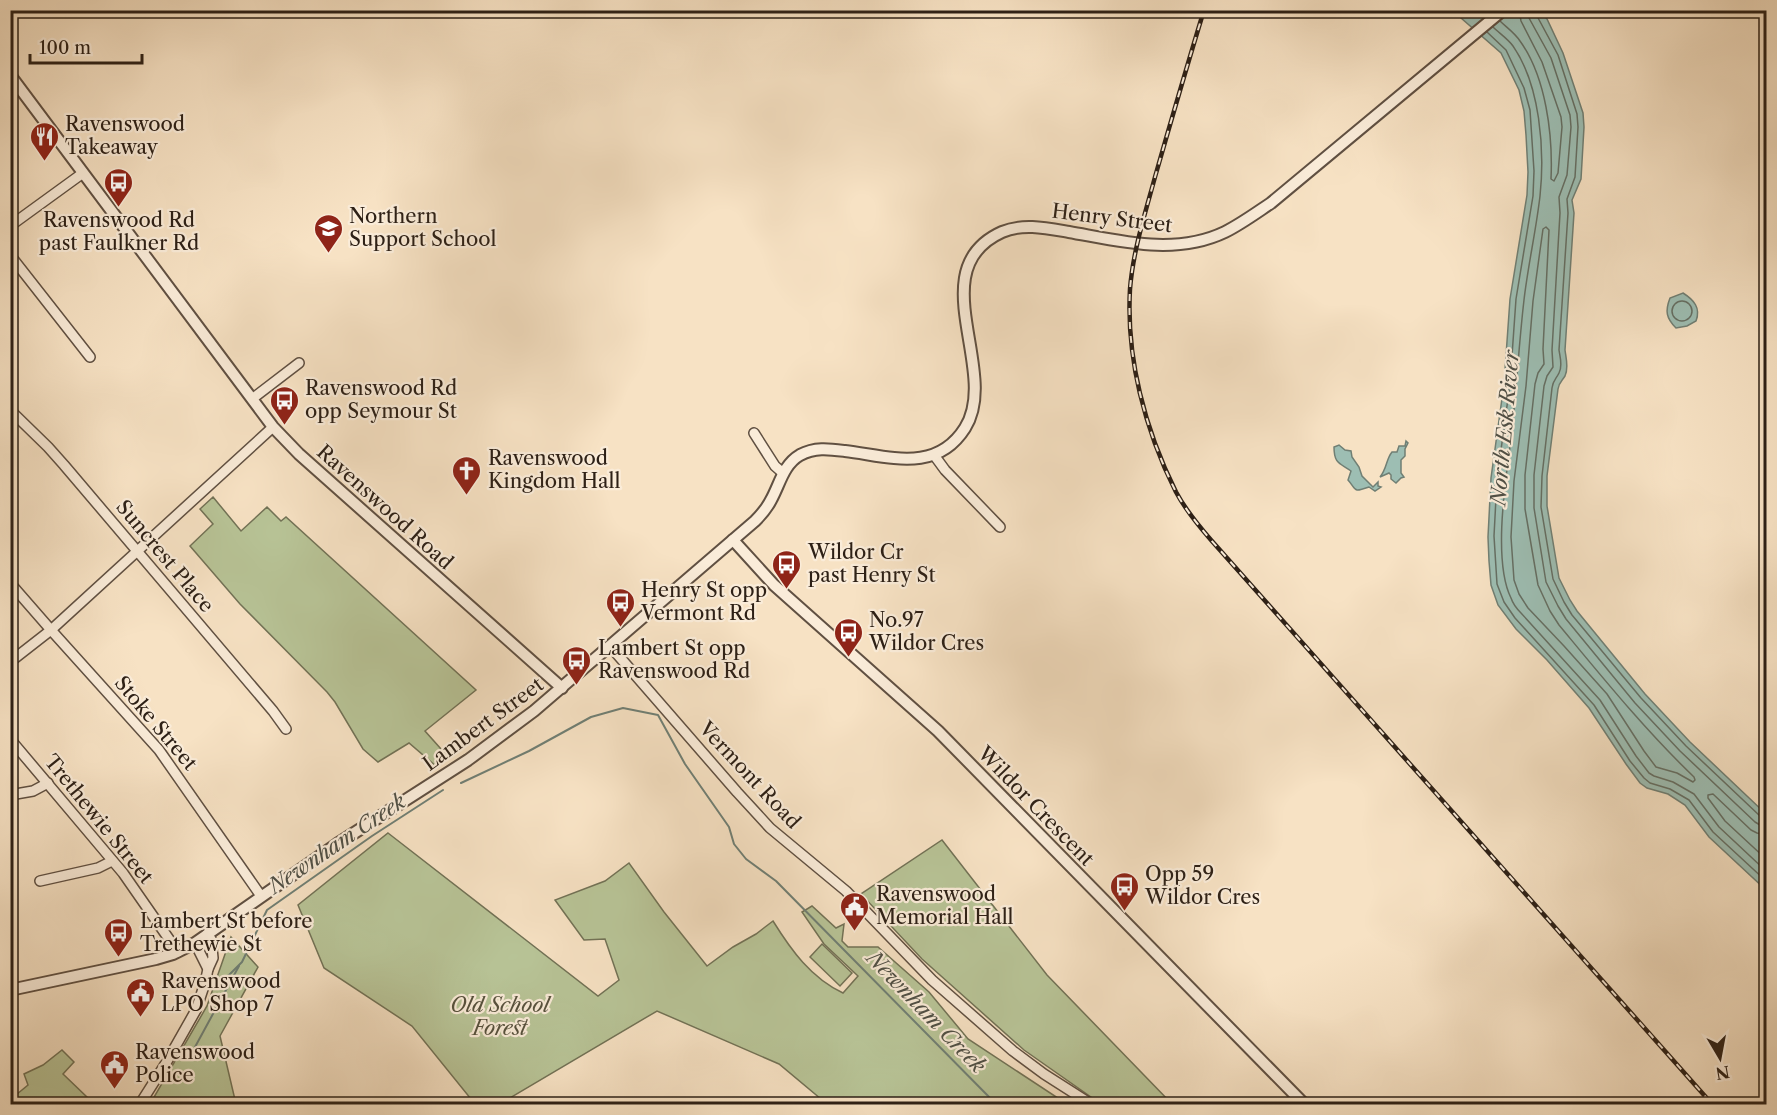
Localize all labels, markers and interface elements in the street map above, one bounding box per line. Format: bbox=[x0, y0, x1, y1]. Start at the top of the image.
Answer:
scale bar bbox=[30, 27, 142, 65]
text: 100 m bbox=[39, 37, 91, 59]
place label: Ravenswood Takeaway bbox=[65, 112, 185, 159]
restaurant icon: Ravenswood Takeaway bbox=[28, 120, 60, 162]
bus stop icon: Ravenswood Rd past Faulkner Rd bbox=[103, 166, 135, 208]
street label: Henry Street bbox=[1050, 199, 1174, 237]
place label: Northern Support School bbox=[349, 204, 497, 251]
place label: Ravenswood Rd past Faulkner Rd bbox=[39, 208, 199, 255]
school or university icon: Northern Support School bbox=[312, 212, 344, 254]
water label: North Esk River bbox=[1485, 348, 1524, 509]
place label: Ravenswood Rd opp Seymour St bbox=[305, 376, 457, 423]
bus stop icon: Ravenswood Rd opp Seymour St bbox=[268, 384, 300, 426]
street label: Ravenswood Road bbox=[312, 440, 458, 574]
place label: Ravenswood Kingdom Hall bbox=[488, 446, 620, 493]
church icon: Ravenswood Kingdom Hall bbox=[451, 454, 483, 496]
street label: Suncrest Place bbox=[111, 495, 219, 617]
place label: Wildor Cr past Henry St bbox=[807, 540, 936, 587]
bus stop icon: Wildor Cr past Henry St bbox=[771, 548, 803, 590]
place label: Henry St opp Vermont Rd bbox=[640, 578, 767, 625]
bus stop icon: Henry St opp Vermont Rd bbox=[604, 586, 636, 628]
place label: No.97 Wildor Cres bbox=[868, 608, 984, 655]
bus stop icon: No.97 Wildor Cres bbox=[832, 616, 864, 658]
place label: Lambert St opp Ravenswood Rd bbox=[598, 636, 750, 683]
bus stop icon: Lambert St opp Ravenswood Rd bbox=[561, 644, 593, 686]
street label: Stoke Street bbox=[110, 671, 202, 775]
street label: Lambert Street bbox=[418, 672, 548, 776]
street label: Vermont Road bbox=[694, 716, 806, 833]
street label: Wildor Crescent bbox=[972, 741, 1099, 871]
street label: Trethewie Street bbox=[40, 749, 158, 889]
water label: Newnham Creek bbox=[262, 788, 410, 900]
place label: Opp 59 Wildor Cres bbox=[1144, 862, 1260, 909]
bus stop icon: Opp 59 Wildor Cres bbox=[1108, 870, 1140, 912]
place label: Ravenswood Memorial Hall bbox=[876, 882, 1014, 929]
public building icon: Ravenswood Memorial Hall bbox=[839, 890, 871, 932]
place label: Lambert St before Trethewie St bbox=[140, 909, 313, 956]
bus stop icon: Lambert St before Trethewie St bbox=[103, 916, 135, 958]
water label: Newnham Creek bbox=[860, 944, 991, 1078]
place label: Ravenswood LPO Shop 7 bbox=[161, 969, 281, 1016]
public building icon: Ravenswood LPO Shop 7 bbox=[124, 976, 156, 1018]
park label: Old School Forest bbox=[450, 993, 552, 1040]
north arrow bbox=[1690, 1028, 1750, 1088]
place label: Ravenswood Police bbox=[135, 1040, 255, 1087]
public building icon: Ravenswood Police bbox=[98, 1048, 130, 1090]
text: N bbox=[1714, 1062, 1731, 1084]

